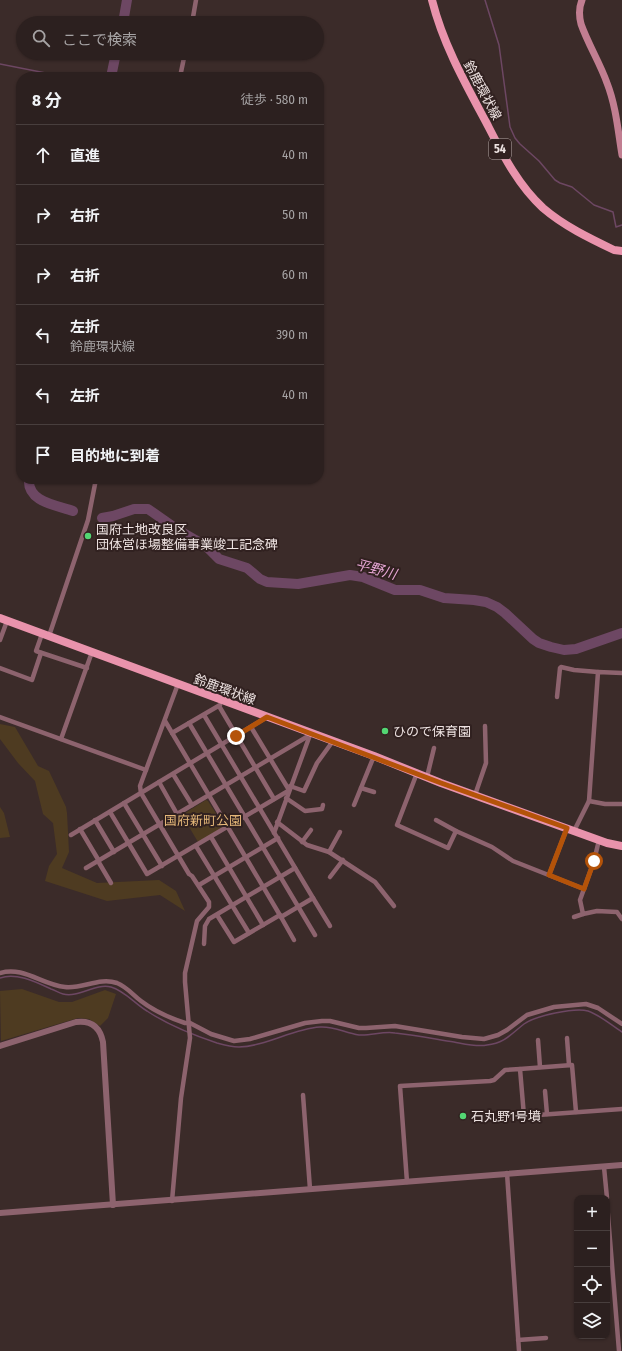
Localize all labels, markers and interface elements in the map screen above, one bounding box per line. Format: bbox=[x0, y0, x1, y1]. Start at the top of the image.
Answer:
search box bbox=[16, 16, 324, 60]
icon: search bbox=[30, 27, 52, 49]
text: ここで検索 bbox=[62, 31, 137, 49]
street label: 鈴鹿環状線 bbox=[461, 58, 504, 122]
text: 8 分 bbox=[32, 90, 62, 111]
text: 徒歩 · 580 m bbox=[241, 92, 308, 107]
road number: 54 bbox=[489, 139, 511, 159]
icon: ahead bbox=[32, 144, 54, 166]
text: 直進 bbox=[70, 147, 100, 165]
text: 40 m bbox=[282, 147, 308, 162]
icon: right bbox=[32, 204, 54, 226]
text: 右折 bbox=[70, 207, 100, 225]
text: 50 m bbox=[282, 207, 308, 222]
icon: right bbox=[32, 264, 54, 286]
text: 右折 bbox=[70, 267, 100, 285]
text: 60 m bbox=[282, 267, 308, 282]
text: 左折 bbox=[70, 318, 100, 336]
icon: left bbox=[32, 324, 54, 346]
text: 390 m bbox=[276, 327, 308, 342]
text: 鈴鹿環状線 bbox=[70, 339, 135, 354]
icon: left bbox=[32, 384, 54, 406]
text: 左折 bbox=[70, 387, 100, 405]
text: 40 m bbox=[282, 387, 308, 402]
icon: arrive bbox=[32, 444, 54, 466]
text: 目的地に到着 bbox=[70, 447, 160, 465]
place label: 国府土地改良区 団体営ほ場整備事業竣工記念碑 bbox=[96, 522, 278, 552]
marker: 国府土地改良区 団体営ほ場整備事業竣工記念碑 bbox=[83, 531, 93, 541]
water label: 平野川 bbox=[353, 556, 400, 584]
street label: 鈴鹿環状線 bbox=[192, 671, 258, 708]
place label: ひので保育園 bbox=[393, 724, 471, 739]
marker: ひので保育園 bbox=[380, 726, 390, 736]
route end bbox=[227, 727, 245, 745]
park label: 国府新町公園 bbox=[164, 813, 242, 828]
route start bbox=[585, 852, 603, 870]
place label: 石丸野1号墳 bbox=[471, 1109, 541, 1124]
marker: 石丸野1号墳 bbox=[458, 1111, 468, 1121]
map controls bbox=[574, 1195, 610, 1339]
button: + bbox=[574, 1195, 610, 1231]
button: − bbox=[574, 1231, 610, 1267]
button: locate bbox=[574, 1267, 610, 1303]
button: layers bbox=[574, 1303, 610, 1339]

